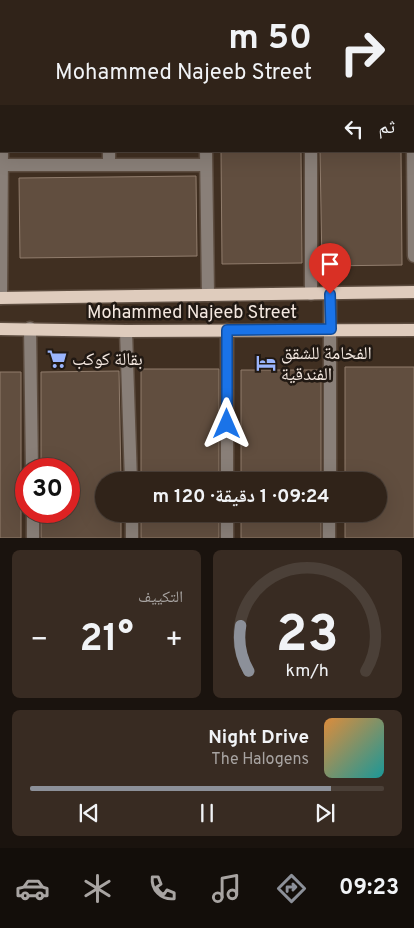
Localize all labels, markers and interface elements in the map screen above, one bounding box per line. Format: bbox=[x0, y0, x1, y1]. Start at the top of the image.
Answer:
text: 50 m bbox=[228, 17, 312, 61]
icon: right bbox=[330, 20, 395, 85]
text: Mohammed Najeeb Street bbox=[55, 60, 312, 87]
icon: left bbox=[340, 115, 368, 143]
text: ثم bbox=[378, 116, 395, 140]
pin bbox=[309, 243, 351, 294]
icon: arrive bbox=[316, 250, 344, 278]
street label: Mohammed Najeeb Street bbox=[87, 302, 297, 325]
place label: الفخامة للشقق الفندقية bbox=[281, 343, 372, 387]
supermarket icon: بقالة كوكب bbox=[46, 348, 68, 370]
place label: بقالة كوكب bbox=[72, 349, 143, 372]
hotel icon: الفخامة للشقق الفندقية bbox=[255, 352, 277, 374]
position arrow bbox=[200, 397, 252, 449]
speed limit sign: 30 bbox=[15, 458, 80, 523]
text: 09:24 · 1 دقيقة · 120 m bbox=[152, 485, 330, 509]
text: التكييف bbox=[138, 588, 183, 608]
text: 23 bbox=[276, 604, 339, 670]
text: 21° bbox=[79, 616, 134, 665]
text: − bbox=[30, 623, 48, 659]
text: + bbox=[165, 623, 183, 659]
text: km/h bbox=[286, 660, 329, 683]
text: Night Drive bbox=[208, 726, 309, 750]
text: The Halogens bbox=[211, 750, 309, 770]
icon: previous bbox=[75, 799, 103, 827]
icon: pause bbox=[193, 799, 221, 827]
icon: next bbox=[311, 799, 339, 827]
icon: car bbox=[15, 871, 50, 906]
icon: climate bbox=[80, 871, 115, 906]
icon: phone bbox=[145, 871, 180, 906]
icon: music bbox=[209, 871, 244, 906]
icon: directions bbox=[274, 871, 309, 906]
text: 09:23 bbox=[339, 875, 399, 902]

